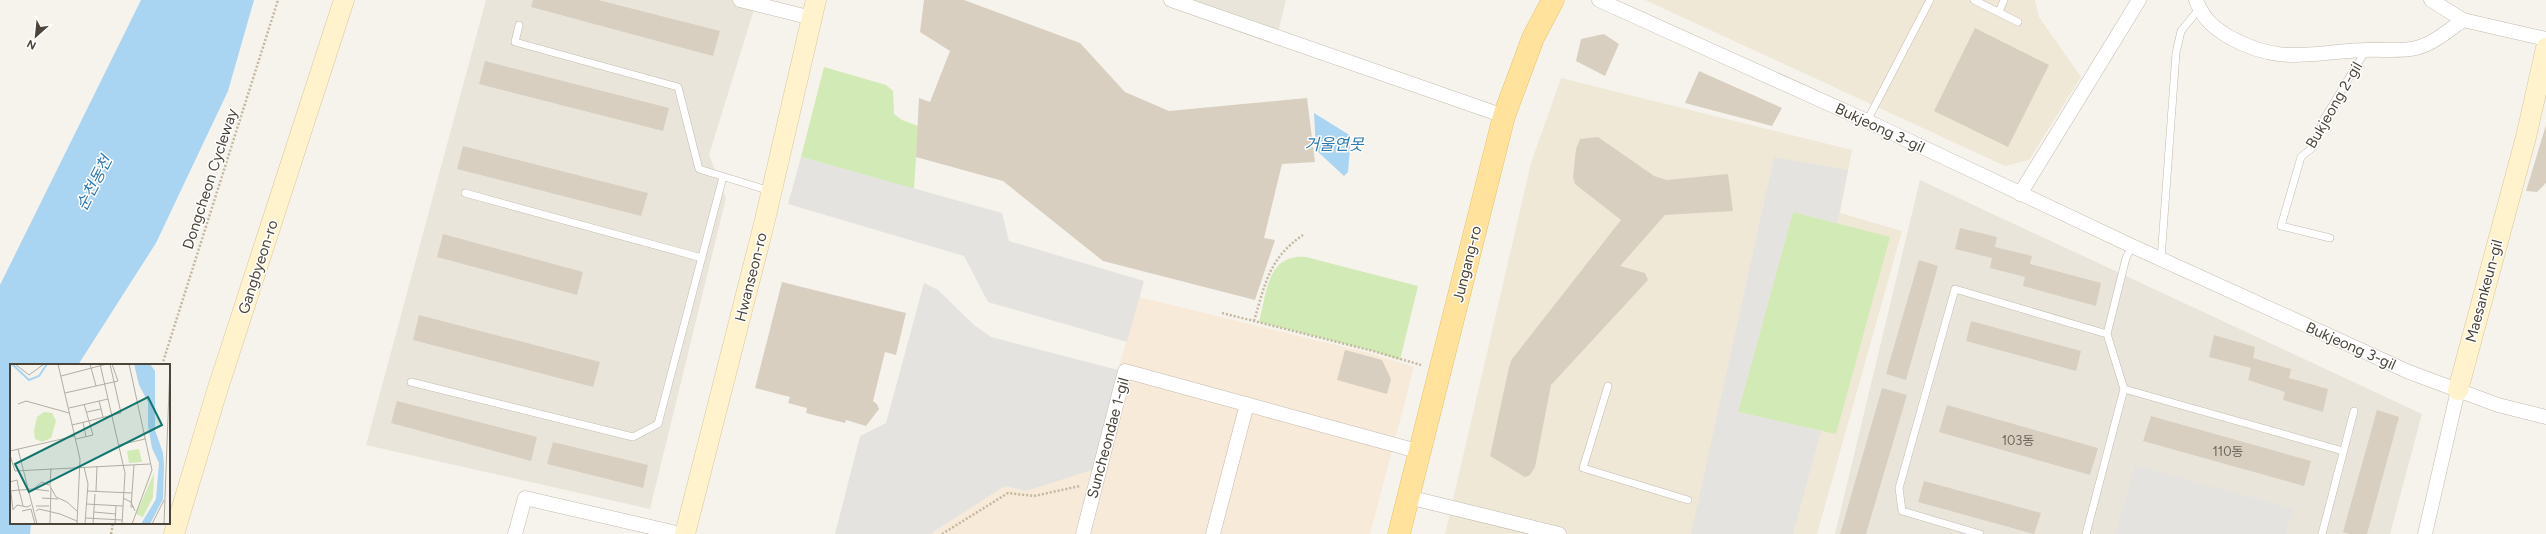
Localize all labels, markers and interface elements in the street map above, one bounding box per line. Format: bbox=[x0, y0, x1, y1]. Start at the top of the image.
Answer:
north arrow bbox=[16, 16, 56, 56]
text: N bbox=[25, 37, 38, 52]
street label: Bukjeong 2-gil bbox=[2302, 59, 2366, 151]
street label: Bukjeong 3-gil bbox=[1832, 99, 1928, 157]
street label: Dongcheon Cycleway bbox=[179, 106, 241, 251]
water label: 거울연못 bbox=[1305, 135, 1365, 154]
water label: 순천동천 bbox=[72, 150, 117, 214]
street label: Gangbyeon-ro bbox=[234, 217, 282, 316]
street label: Jungang-ro bbox=[1449, 224, 1485, 304]
street label: Hwanseon-ro bbox=[731, 230, 771, 323]
street label: Maesankeun-gil bbox=[2462, 238, 2506, 344]
street label: Bukjeong 3-gil bbox=[2303, 318, 2399, 374]
inset map bbox=[10, 364, 170, 524]
street label: Suncheondae 1-gil bbox=[1083, 376, 1133, 500]
house number: 103동 bbox=[2002, 433, 2034, 448]
house number: 110동 bbox=[2212, 444, 2244, 459]

